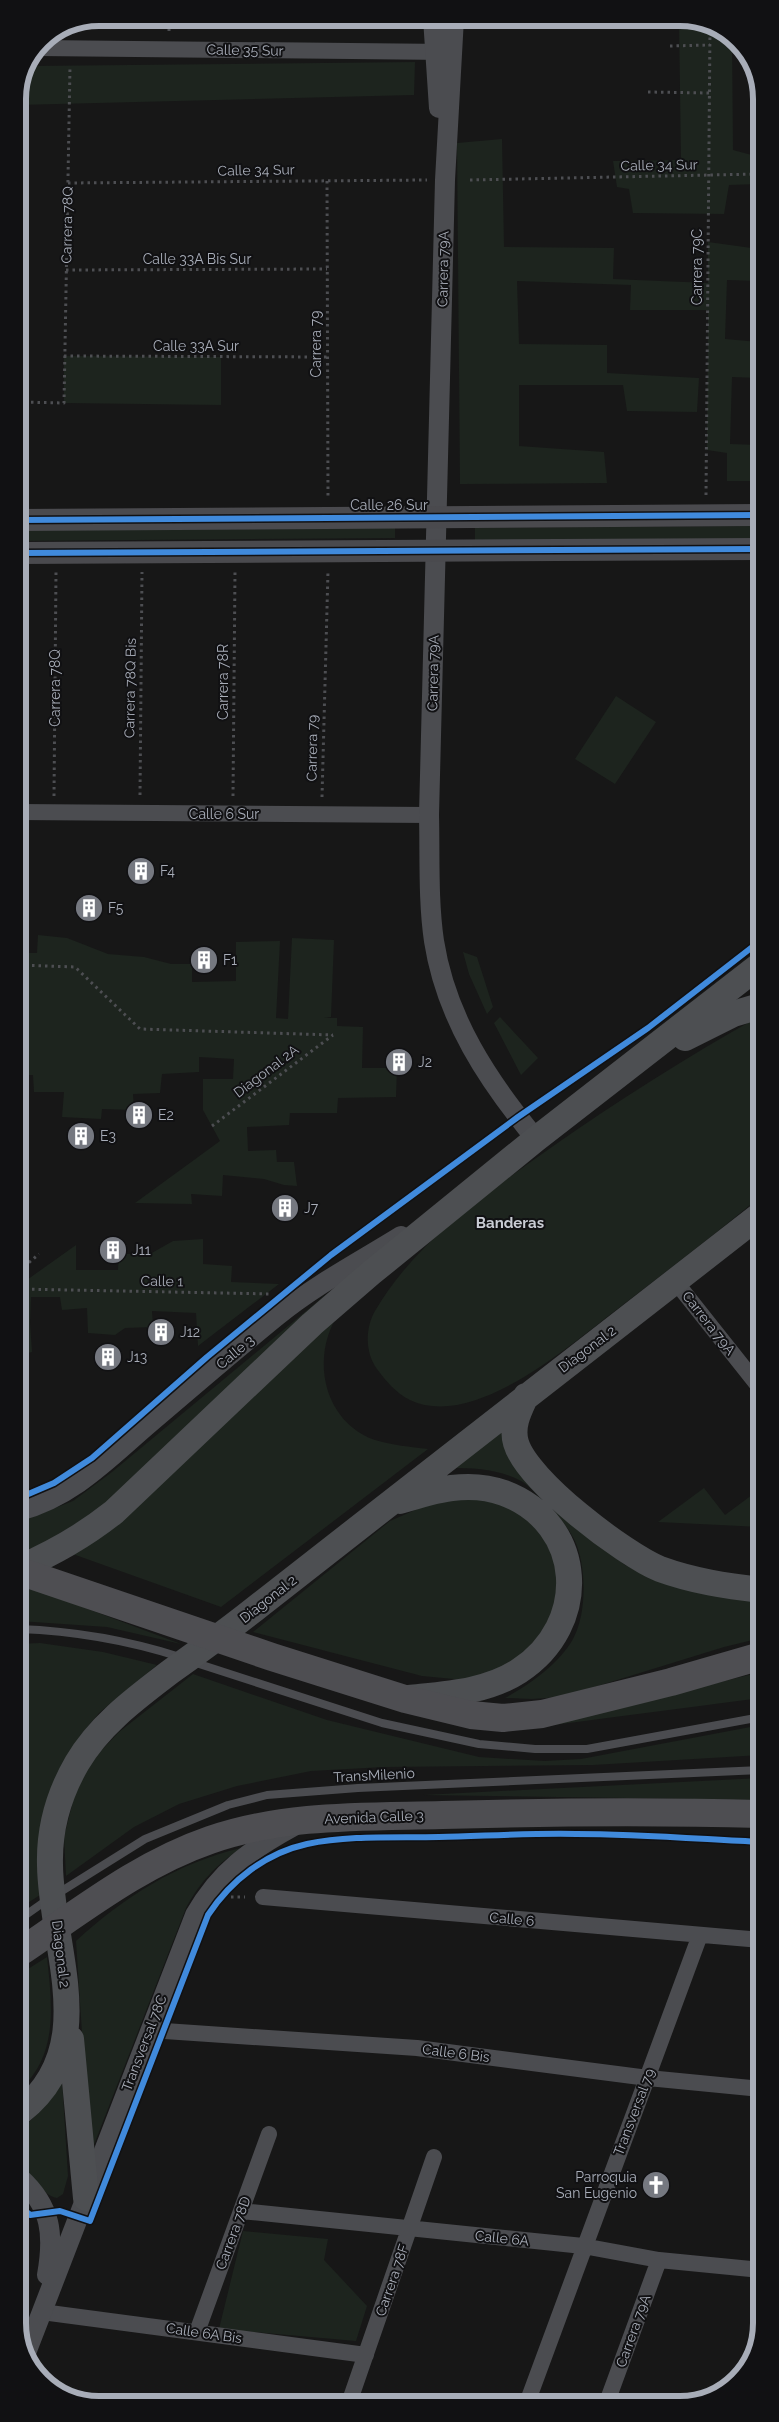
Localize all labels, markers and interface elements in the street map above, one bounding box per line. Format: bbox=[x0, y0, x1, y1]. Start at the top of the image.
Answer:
street label: Calle 35 Sur bbox=[206, 41, 284, 59]
street label: Calle 34 Sur bbox=[620, 156, 698, 174]
street label: Calle 34 Sur bbox=[217, 161, 295, 179]
street label: Carrera 78Q bbox=[58, 186, 76, 264]
street label: Carrera 79C bbox=[689, 228, 705, 305]
street label: Carrera 79A bbox=[434, 230, 452, 307]
street label: Calle 33A Bis Sur bbox=[143, 251, 251, 267]
street label: Carrera 79 bbox=[308, 311, 324, 377]
street label: Calle 33A Sur bbox=[153, 338, 239, 354]
street label: Calle 26 Sur bbox=[350, 497, 428, 513]
street label: Carrera 79A bbox=[424, 634, 442, 711]
street label: Carrera 78Q Bis bbox=[121, 638, 139, 738]
street label: Carrera 78R bbox=[215, 644, 231, 720]
street label: Carrera 78Q bbox=[47, 649, 63, 727]
street label: Carrera 79 bbox=[303, 714, 321, 782]
street label: Calle 6 Sur bbox=[189, 806, 259, 822]
building icon: F4 bbox=[126, 856, 156, 886]
place label: F4 bbox=[160, 863, 175, 879]
building icon: F5 bbox=[74, 893, 104, 923]
place label: F5 bbox=[108, 900, 124, 916]
building icon: F1 bbox=[189, 945, 219, 975]
place label: F1 bbox=[223, 952, 237, 968]
street label: Diagonal 2A bbox=[230, 1041, 302, 1101]
building icon: J2 bbox=[384, 1047, 414, 1077]
place label: J2 bbox=[418, 1054, 432, 1070]
building icon: E2 bbox=[124, 1100, 154, 1130]
place label: E2 bbox=[158, 1107, 174, 1123]
building icon: E3 bbox=[66, 1121, 96, 1151]
place label: E3 bbox=[100, 1128, 116, 1144]
building icon: J7 bbox=[270, 1193, 300, 1223]
place label: J7 bbox=[304, 1200, 319, 1216]
district label: Banderas bbox=[476, 1214, 544, 1232]
building icon: J11 bbox=[98, 1235, 128, 1265]
place label: J11 bbox=[132, 1242, 151, 1258]
street label: Calle 1 bbox=[141, 1273, 183, 1289]
street label: Carrera 79A bbox=[679, 1288, 739, 1358]
building icon: J12 bbox=[146, 1317, 176, 1347]
street label: Diagonal 2 bbox=[555, 1322, 619, 1376]
place label: J12 bbox=[180, 1324, 200, 1340]
street label: Calle 3 bbox=[213, 1332, 257, 1372]
building icon: J13 bbox=[93, 1342, 123, 1372]
place label: J13 bbox=[127, 1349, 147, 1365]
street label: Diagonal 2 bbox=[236, 1572, 300, 1626]
street label: TransMilenio bbox=[333, 1765, 415, 1785]
street label: Avenida Calle 3 bbox=[324, 1807, 424, 1827]
street label: Calle 6 bbox=[489, 1909, 535, 1929]
street label: Diagonal 2 bbox=[49, 1919, 73, 1989]
street label: Transversal 78C bbox=[118, 1992, 170, 2093]
street label: Calle 6 Bis bbox=[421, 2041, 491, 2065]
street label: Transversal 79 bbox=[610, 2066, 658, 2158]
place label: Parroquia San Eugenio bbox=[556, 2169, 637, 2201]
church icon: Parroquia San Eugenio bbox=[641, 2170, 671, 2200]
street label: Carrera 78D bbox=[212, 2194, 254, 2272]
street label: Calle 6A bbox=[474, 2227, 530, 2249]
street label: Carrera 78F bbox=[372, 2242, 412, 2318]
street label: Carrera 79A bbox=[612, 2292, 654, 2370]
street label: Calle 6A Bis bbox=[165, 2320, 243, 2346]

